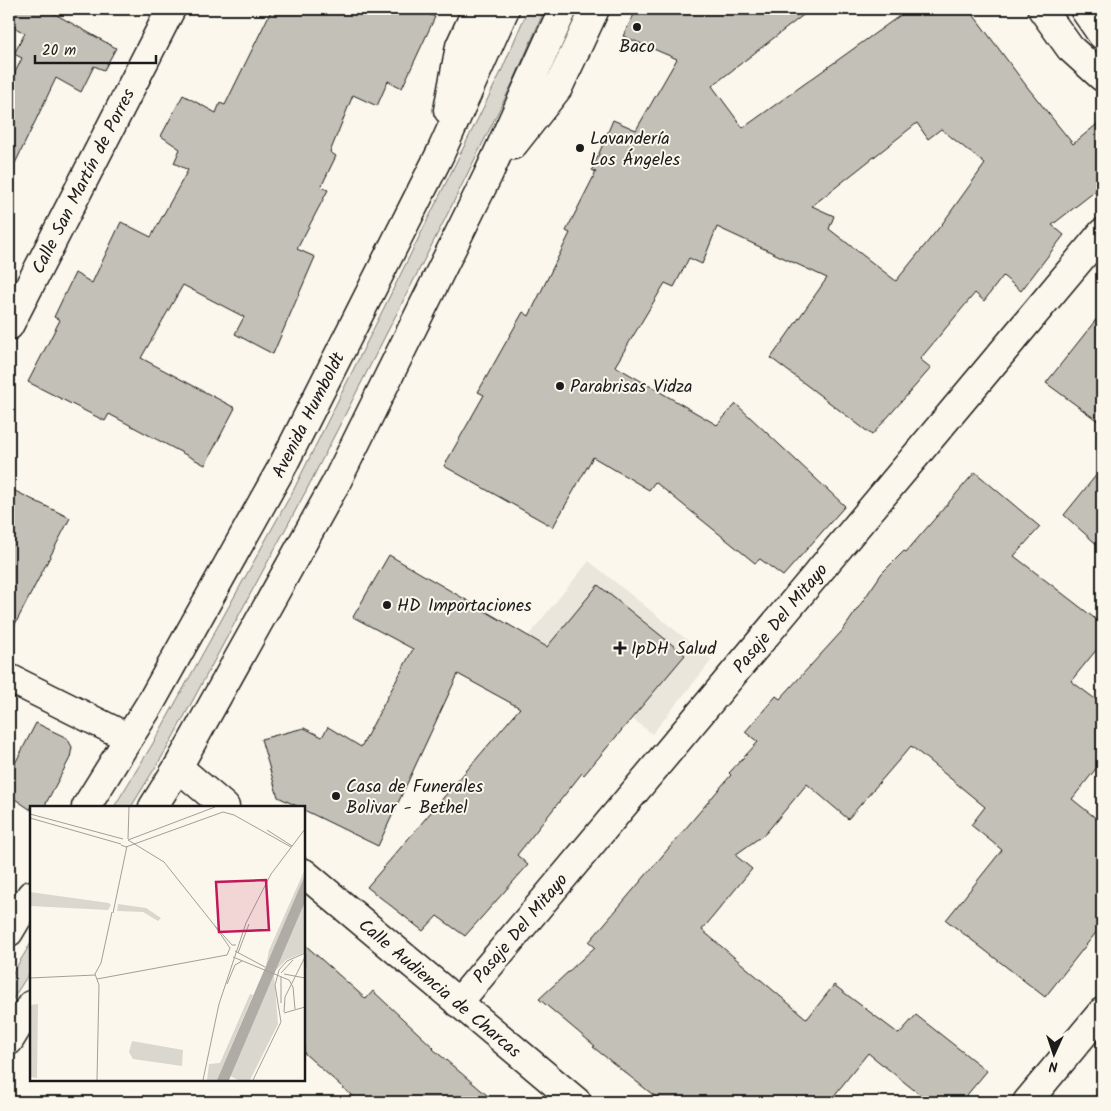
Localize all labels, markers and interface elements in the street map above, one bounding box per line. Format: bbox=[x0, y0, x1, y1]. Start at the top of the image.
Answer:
marker: Baco bbox=[631, 21, 643, 33]
scale bar bbox=[35, 32, 156, 64]
place label: Baco bbox=[619, 33, 655, 62]
text: 20 m bbox=[42, 39, 76, 63]
street label: Calle San Martín de Porres bbox=[25, 84, 144, 279]
place label: Lavandería Los Ángeles bbox=[590, 125, 681, 175]
marker: Lavandería Los Ángeles bbox=[574, 142, 586, 154]
street label: Avenida Humboldt bbox=[265, 347, 354, 484]
place label: Parabrisas Vidza bbox=[570, 373, 693, 402]
marker: Parabrisas Vidza bbox=[554, 380, 566, 392]
street label: Pasaje Del Mitayo bbox=[726, 558, 836, 680]
place label: HD Importaciones bbox=[397, 592, 532, 621]
marker: HD Importaciones bbox=[381, 599, 393, 611]
place label: IpDH Salud bbox=[631, 635, 717, 664]
marker: IpDH Salud bbox=[613, 641, 627, 655]
place label: Casa de Funerales Bolivar - Bethel bbox=[346, 773, 484, 823]
marker: Casa de Funerales Bolivar - Bethel bbox=[330, 790, 342, 802]
inset map bbox=[30, 806, 305, 1081]
street label: Pasaje Del Mitayo bbox=[466, 868, 576, 990]
street label: Calle Audiencia de Charcas bbox=[351, 912, 527, 1066]
north arrow bbox=[1028, 1028, 1078, 1078]
text: N bbox=[1048, 1055, 1058, 1077]

